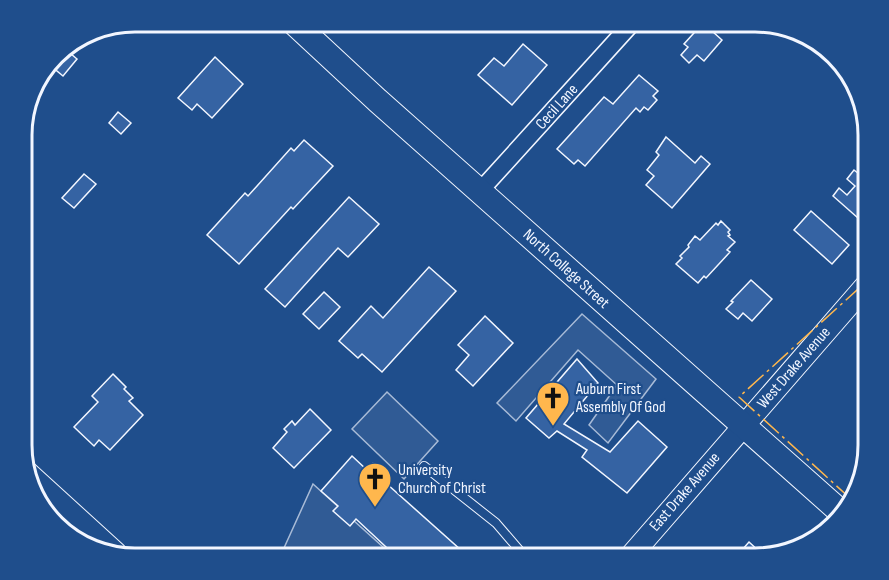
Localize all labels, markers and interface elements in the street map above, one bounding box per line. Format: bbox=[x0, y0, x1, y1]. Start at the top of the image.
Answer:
street label: Cecil Lane bbox=[532, 80, 582, 134]
street label: North College Street bbox=[519, 225, 613, 313]
street label: West Drake Avenue bbox=[753, 323, 835, 413]
church icon: Auburn First Assembly Of God bbox=[535, 380, 571, 427]
place label: Auburn First Assembly Of God bbox=[575, 380, 666, 417]
street label: East Drake Avenue bbox=[646, 449, 724, 535]
church icon: University Church of Christ bbox=[357, 461, 393, 508]
place label: University Church of Christ bbox=[398, 461, 486, 498]

